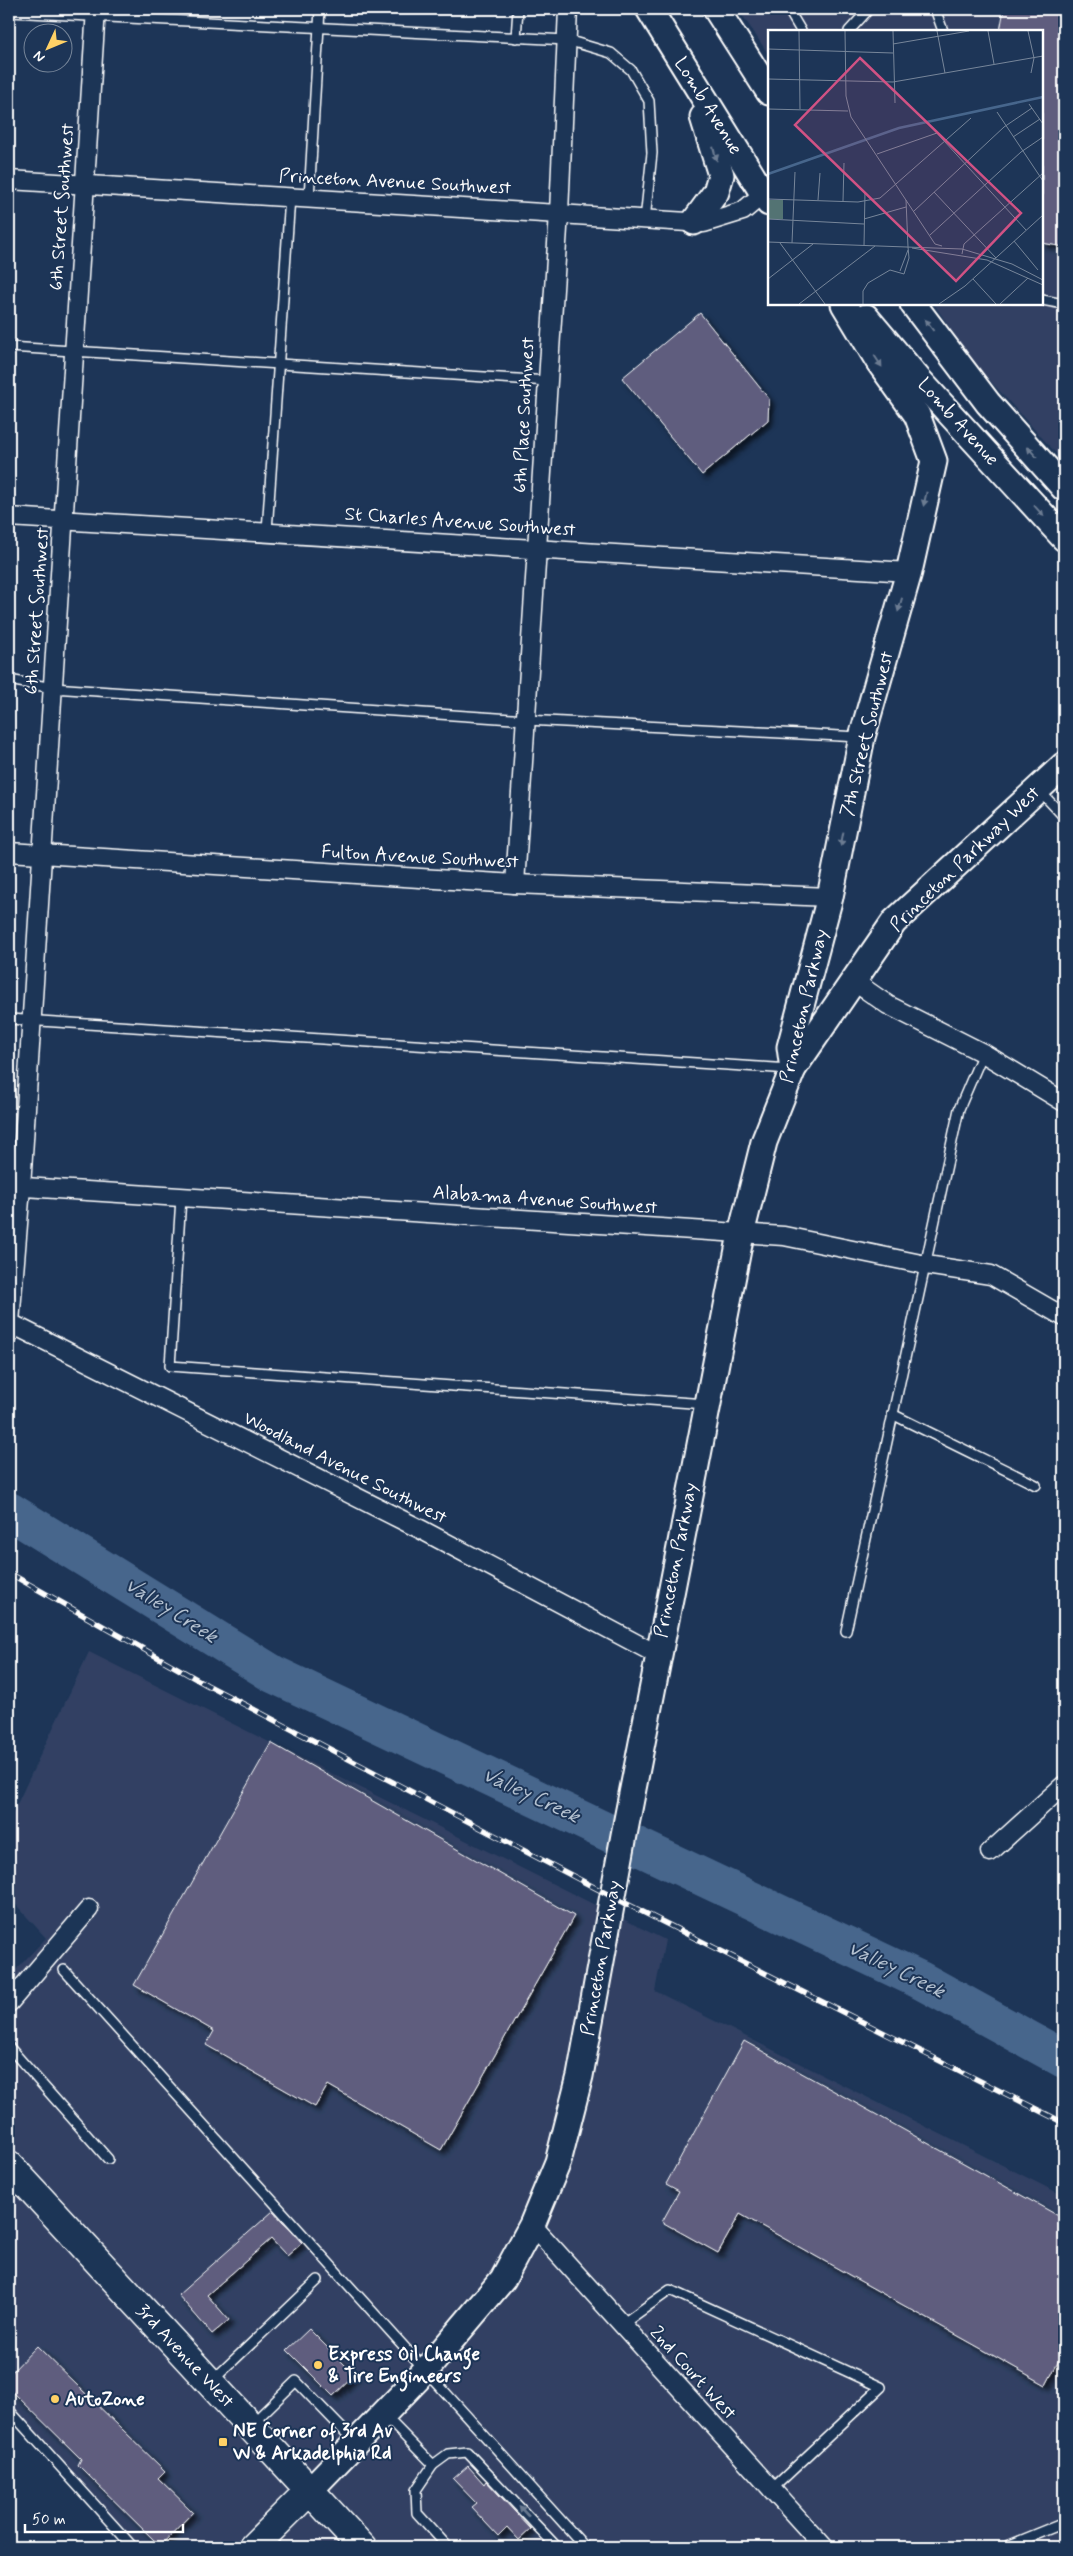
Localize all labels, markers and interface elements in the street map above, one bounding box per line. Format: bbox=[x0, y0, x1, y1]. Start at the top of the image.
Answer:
north arrow bbox=[22, 22, 72, 72]
inset map bbox=[768, 30, 1043, 305]
text: N bbox=[30, 47, 49, 66]
street label: Lomb Avenue bbox=[668, 53, 748, 159]
street label: 6th Street Southwest bbox=[44, 123, 80, 291]
one-way arrow bbox=[711, 146, 719, 161]
street label: Princeton Avenue Southwest bbox=[278, 163, 512, 201]
one-way arrow bbox=[924, 319, 935, 332]
street label: 6th Place Southwest bbox=[507, 336, 541, 494]
one-way arrow bbox=[874, 354, 883, 367]
street label: Lomb Avenue bbox=[912, 373, 1004, 471]
one-way arrow bbox=[1026, 445, 1037, 458]
one-way arrow bbox=[921, 491, 929, 507]
street label: St Charles Avenue Southwest bbox=[344, 501, 576, 543]
one-way arrow bbox=[1033, 505, 1045, 517]
street label: 6th Street Southwest bbox=[19, 527, 55, 695]
one-way arrow bbox=[895, 597, 903, 612]
street label: 7th Street Southwest bbox=[834, 649, 900, 819]
street label: Princeton Parkway West bbox=[884, 781, 1046, 937]
one-way arrow bbox=[837, 831, 845, 847]
street label: Fulton Avenue Southwest bbox=[321, 839, 519, 875]
street label: Princeton Parkway bbox=[774, 926, 834, 1086]
street label: Alabama Avenue Southwest bbox=[432, 1180, 658, 1220]
street label: Woodland Avenue Southwest bbox=[239, 1406, 451, 1530]
street label: Princeton Parkway bbox=[649, 1480, 703, 1640]
water label: Valley Creek bbox=[120, 1572, 224, 1651]
water label: Valley Creek bbox=[478, 1762, 586, 1831]
street label: Princeton Parkway bbox=[575, 1878, 627, 2038]
water label: Valley Creek bbox=[843, 1935, 951, 2006]
street label: 3rd Avenue West bbox=[130, 2299, 240, 2413]
street label: 2nd Court West bbox=[644, 2321, 742, 2425]
place label: Express Oil Change & Tire Engineers bbox=[328, 2342, 480, 2392]
marker: Express Oil Change & Tire Engineers bbox=[312, 2359, 324, 2371]
place label: AutoZone bbox=[65, 2387, 145, 2412]
marker: AutoZone bbox=[49, 2393, 61, 2405]
place label: NE Corner of 3rd Av W & Arkadelphia Rd bbox=[232, 2419, 393, 2466]
marker: NE Corner of 3rd Av W & Arkadelphia Rd bbox=[217, 2436, 229, 2448]
scale bar bbox=[25, 2501, 182, 2533]
one-way arrow bbox=[518, 2506, 530, 2518]
text: 50 m bbox=[32, 2510, 66, 2530]

